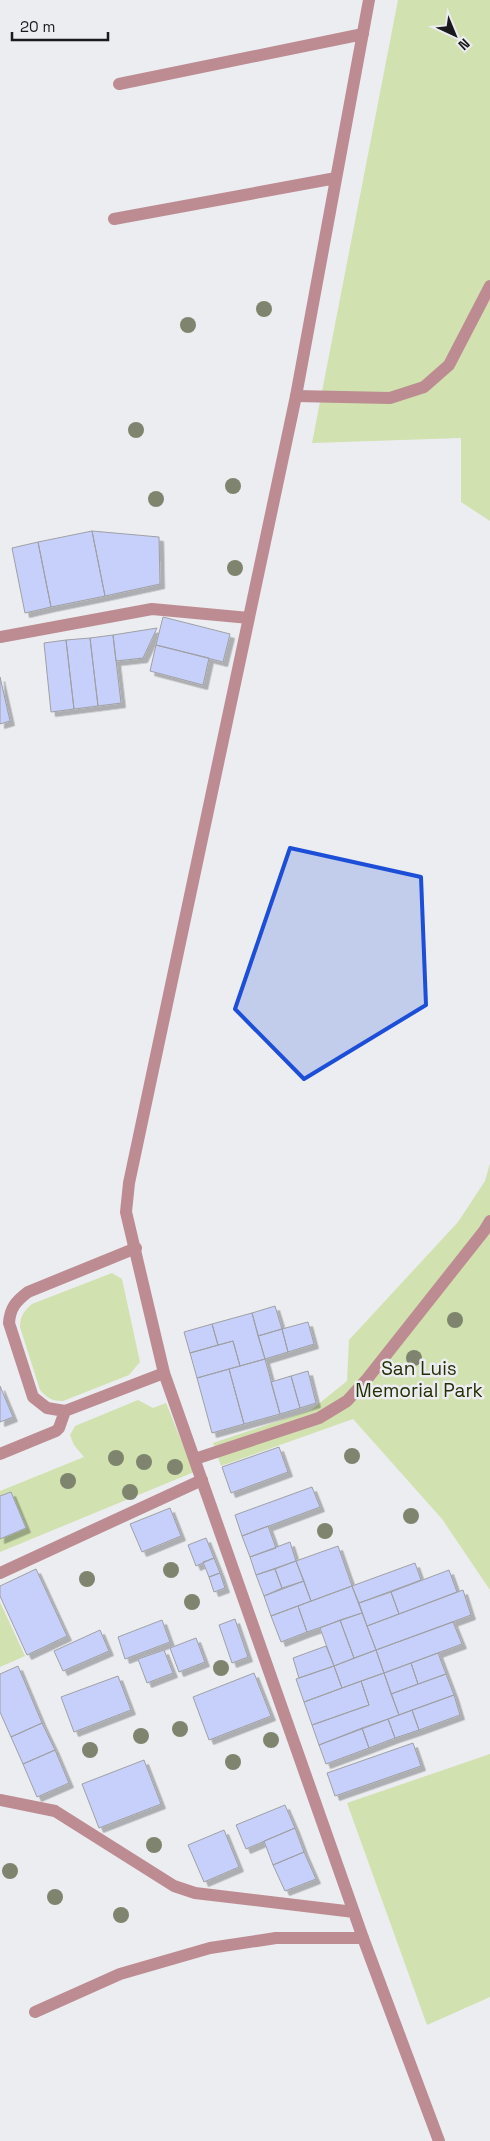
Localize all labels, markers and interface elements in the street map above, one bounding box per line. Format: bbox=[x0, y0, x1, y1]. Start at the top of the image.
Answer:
scale bar bbox=[12, 10, 109, 42]
north arrow bbox=[430, 10, 480, 60]
text: 20 m bbox=[20, 17, 55, 36]
text: N bbox=[454, 35, 474, 54]
park label: San Luis Memorial Park bbox=[355, 1356, 483, 1403]

